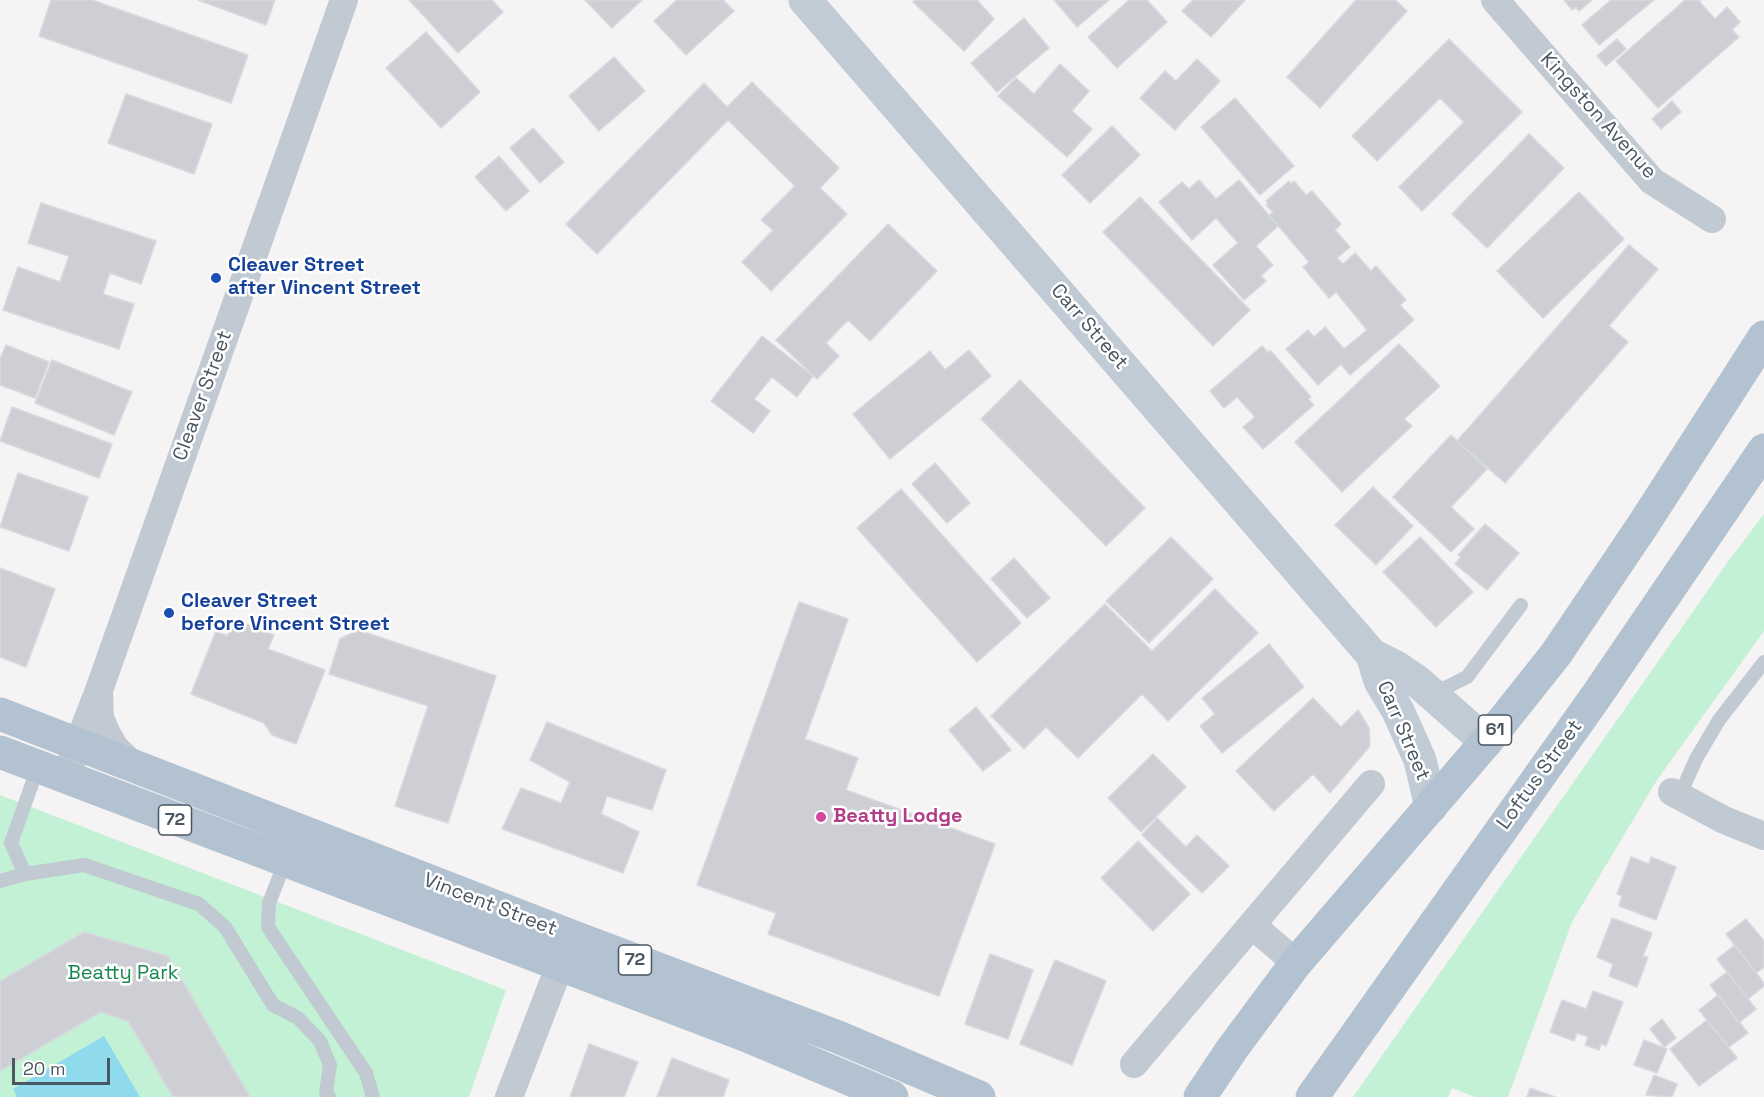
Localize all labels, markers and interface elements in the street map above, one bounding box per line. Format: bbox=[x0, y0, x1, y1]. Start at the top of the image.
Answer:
street label: Kingston Avenue bbox=[1535, 48, 1661, 184]
place label: Cleaver Street after Vincent Street bbox=[228, 254, 421, 301]
marker: Cleaver Street after Vincent Street bbox=[209, 271, 223, 285]
street label: Carr Street bbox=[1045, 279, 1133, 375]
street label: Cleaver Street bbox=[168, 328, 238, 464]
place label: Cleaver Street before Vincent Street bbox=[181, 590, 390, 637]
marker: Cleaver Street before Vincent Street bbox=[162, 606, 176, 620]
street label: Carr Street bbox=[1371, 678, 1435, 784]
road number: 61 bbox=[1478, 715, 1512, 745]
street label: Loftus Street bbox=[1492, 716, 1588, 834]
road number: 72 bbox=[158, 805, 192, 835]
place label: Beatty Lodge bbox=[833, 805, 963, 829]
marker: Beatty Lodge bbox=[814, 810, 828, 824]
street label: Vincent Street bbox=[420, 869, 560, 941]
road number: 72 bbox=[618, 945, 652, 975]
park label: Beatty Park bbox=[67, 962, 179, 986]
scale bar bbox=[15, 1046, 112, 1084]
text: 20 m bbox=[23, 1057, 66, 1080]

